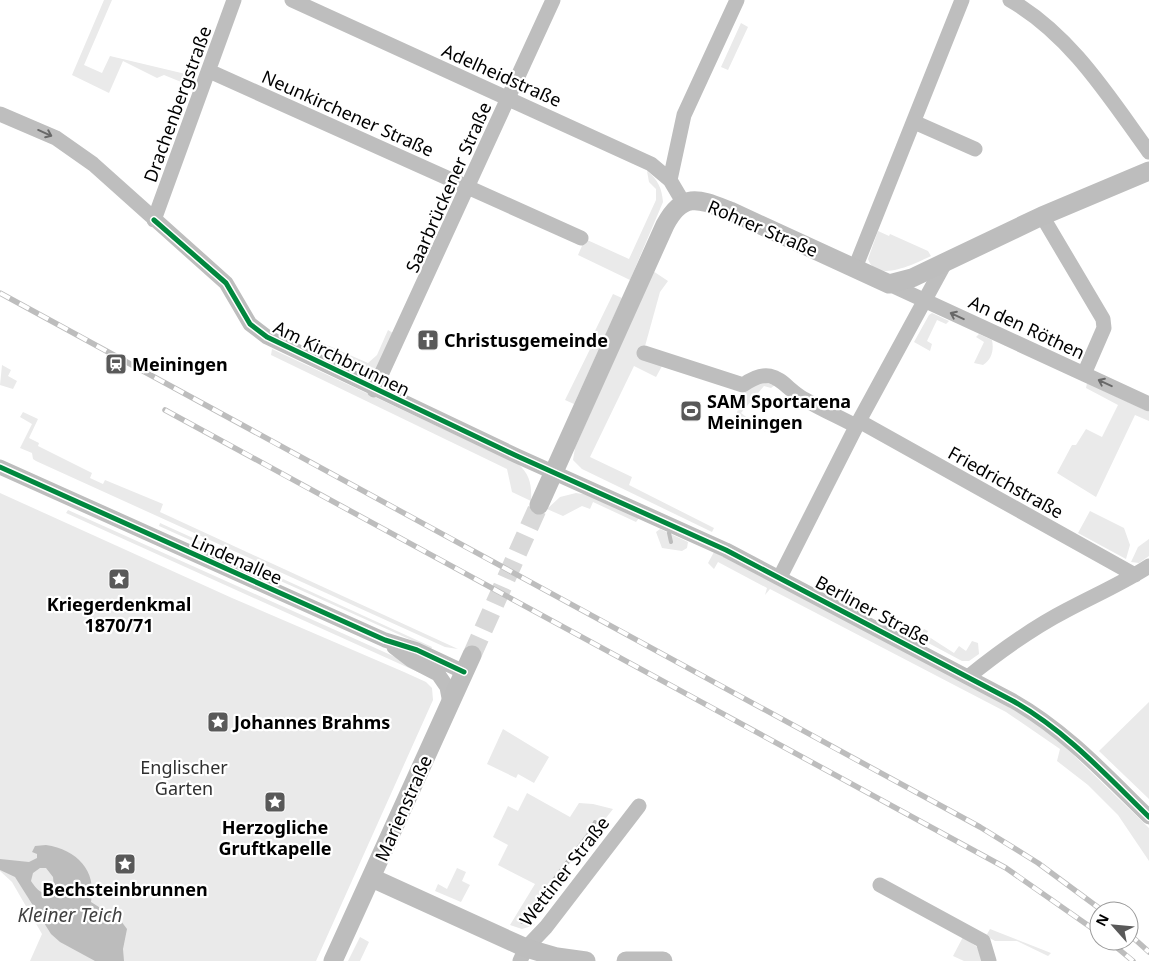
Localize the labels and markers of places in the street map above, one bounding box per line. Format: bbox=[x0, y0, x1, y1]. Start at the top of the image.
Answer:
church icon: Christusgemeinde bbox=[416, 328, 440, 352]
place label: Christusgemeinde bbox=[444, 328, 608, 352]
station icon: Meiningen bbox=[104, 352, 128, 376]
place label: Meiningen bbox=[132, 352, 228, 376]
place label: SAM Sportarena Meiningen bbox=[707, 389, 851, 434]
sports icon: SAM Sportarena Meiningen bbox=[679, 399, 703, 423]
place icon: Kriegerdenkmal 1870/71 bbox=[107, 567, 131, 591]
place label: Kriegerdenkmal 1870/71 bbox=[47, 592, 191, 637]
place icon: Johannes Brahms bbox=[206, 710, 230, 734]
place label: Johannes Brahms bbox=[232, 710, 390, 734]
place icon: Herzogliche Gruftkapelle bbox=[263, 790, 287, 814]
place label: Herzogliche Gruftkapelle bbox=[218, 815, 332, 860]
place icon: Bechsteinbrunnen bbox=[113, 852, 137, 876]
place label: Bechsteinbrunnen bbox=[42, 877, 208, 901]

